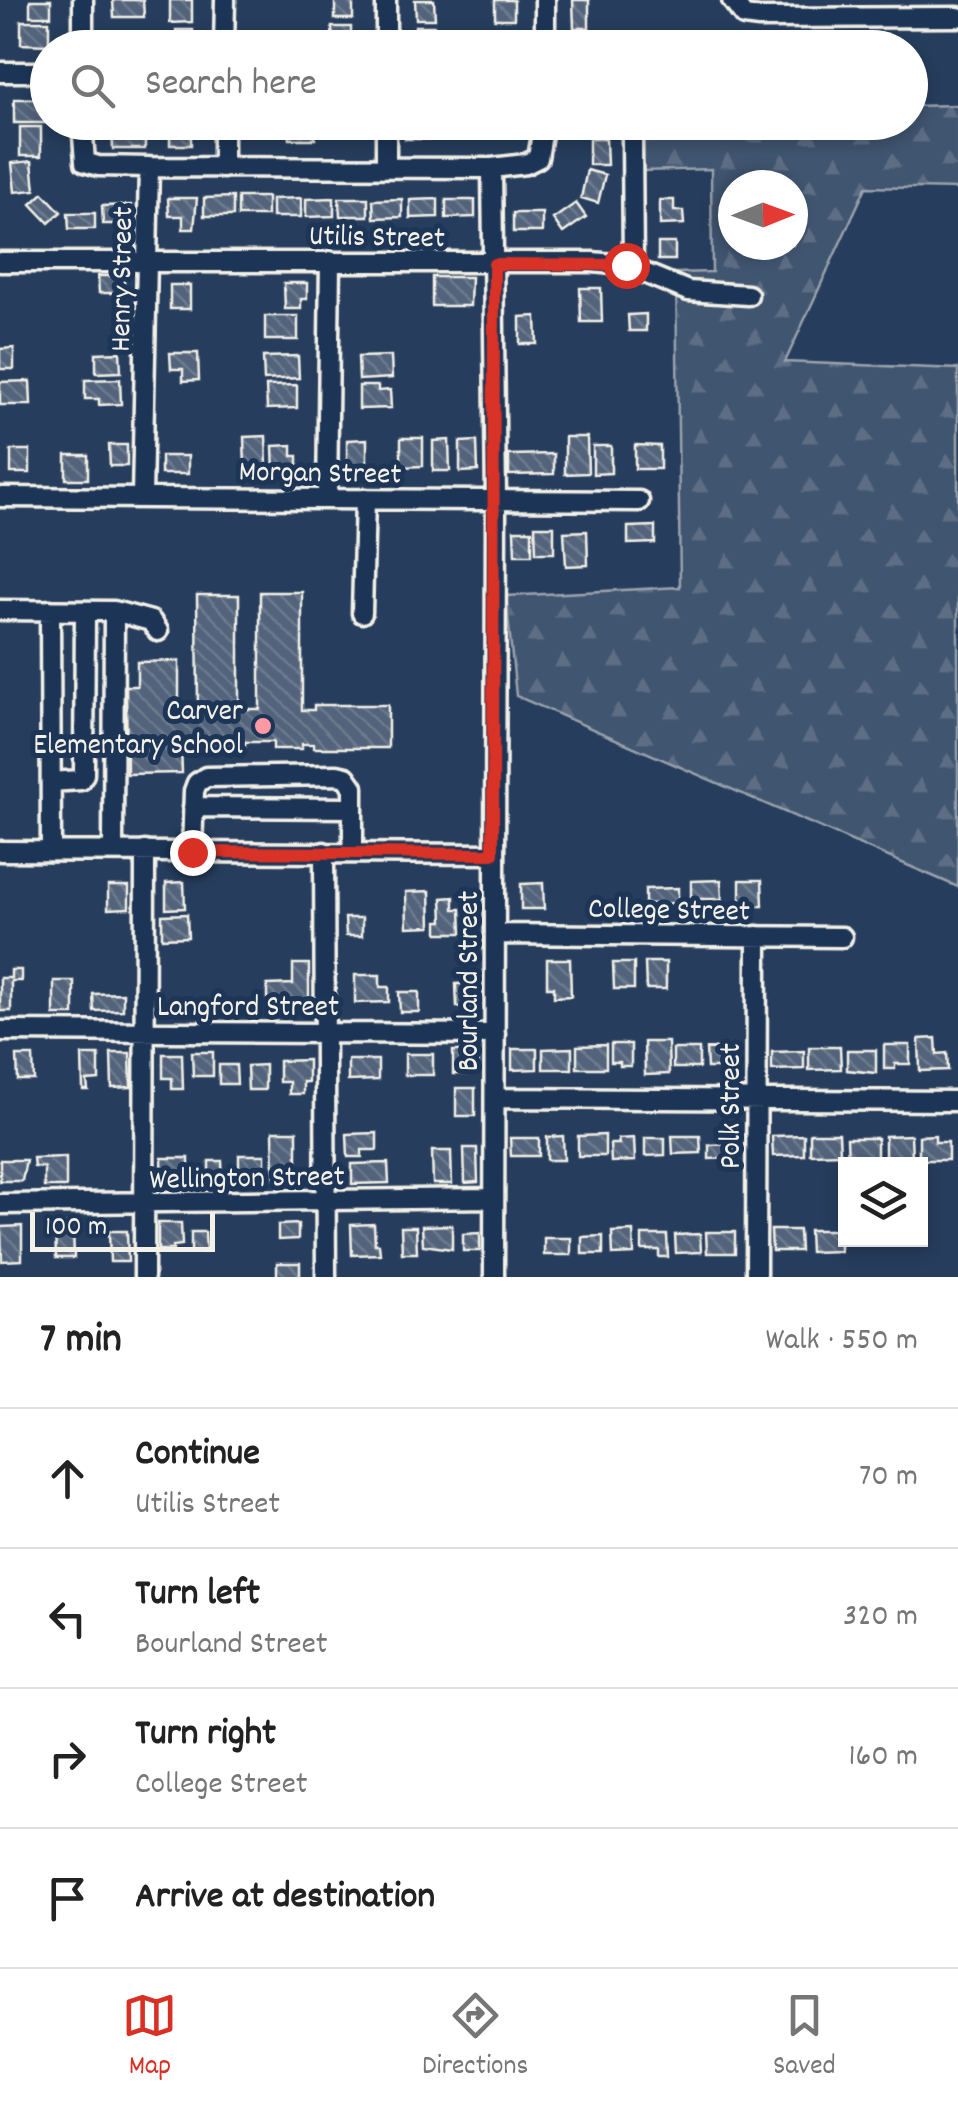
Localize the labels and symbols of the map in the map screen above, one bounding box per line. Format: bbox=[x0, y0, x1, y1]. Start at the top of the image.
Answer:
north arrow bbox=[718, 170, 808, 260]
street label: Henry Street bbox=[102, 206, 147, 352]
street label: Utilis Street bbox=[309, 217, 445, 262]
route start bbox=[604, 243, 650, 289]
street label: Morgan Street bbox=[238, 453, 402, 498]
place label: Carver Elementary School bbox=[33, 692, 243, 769]
marker: Carver Elementary School bbox=[252, 715, 274, 737]
route end bbox=[170, 830, 216, 876]
street label: College Street bbox=[588, 890, 750, 935]
street label: Bourland Street bbox=[450, 891, 493, 1071]
street label: Langford Street bbox=[157, 988, 339, 1031]
street label: Polk Street bbox=[712, 1043, 755, 1169]
street label: Wellington Street bbox=[149, 1157, 345, 1204]
scale bar bbox=[30, 1207, 215, 1252]

